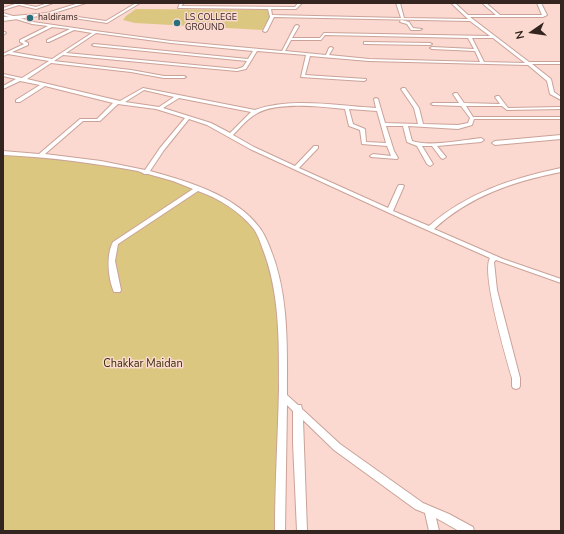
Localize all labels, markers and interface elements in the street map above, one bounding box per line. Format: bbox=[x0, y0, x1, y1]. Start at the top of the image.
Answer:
north arrow bbox=[512, 12, 552, 52]
marker: haldirams bbox=[25, 13, 35, 23]
place label: haldirams bbox=[38, 13, 78, 23]
place label: LS COLLEGE GROUND bbox=[185, 13, 237, 34]
marker: LS COLLEGE GROUND bbox=[172, 18, 182, 28]
text: N bbox=[512, 29, 528, 41]
park label: Chakkar Maidan bbox=[103, 357, 183, 371]

